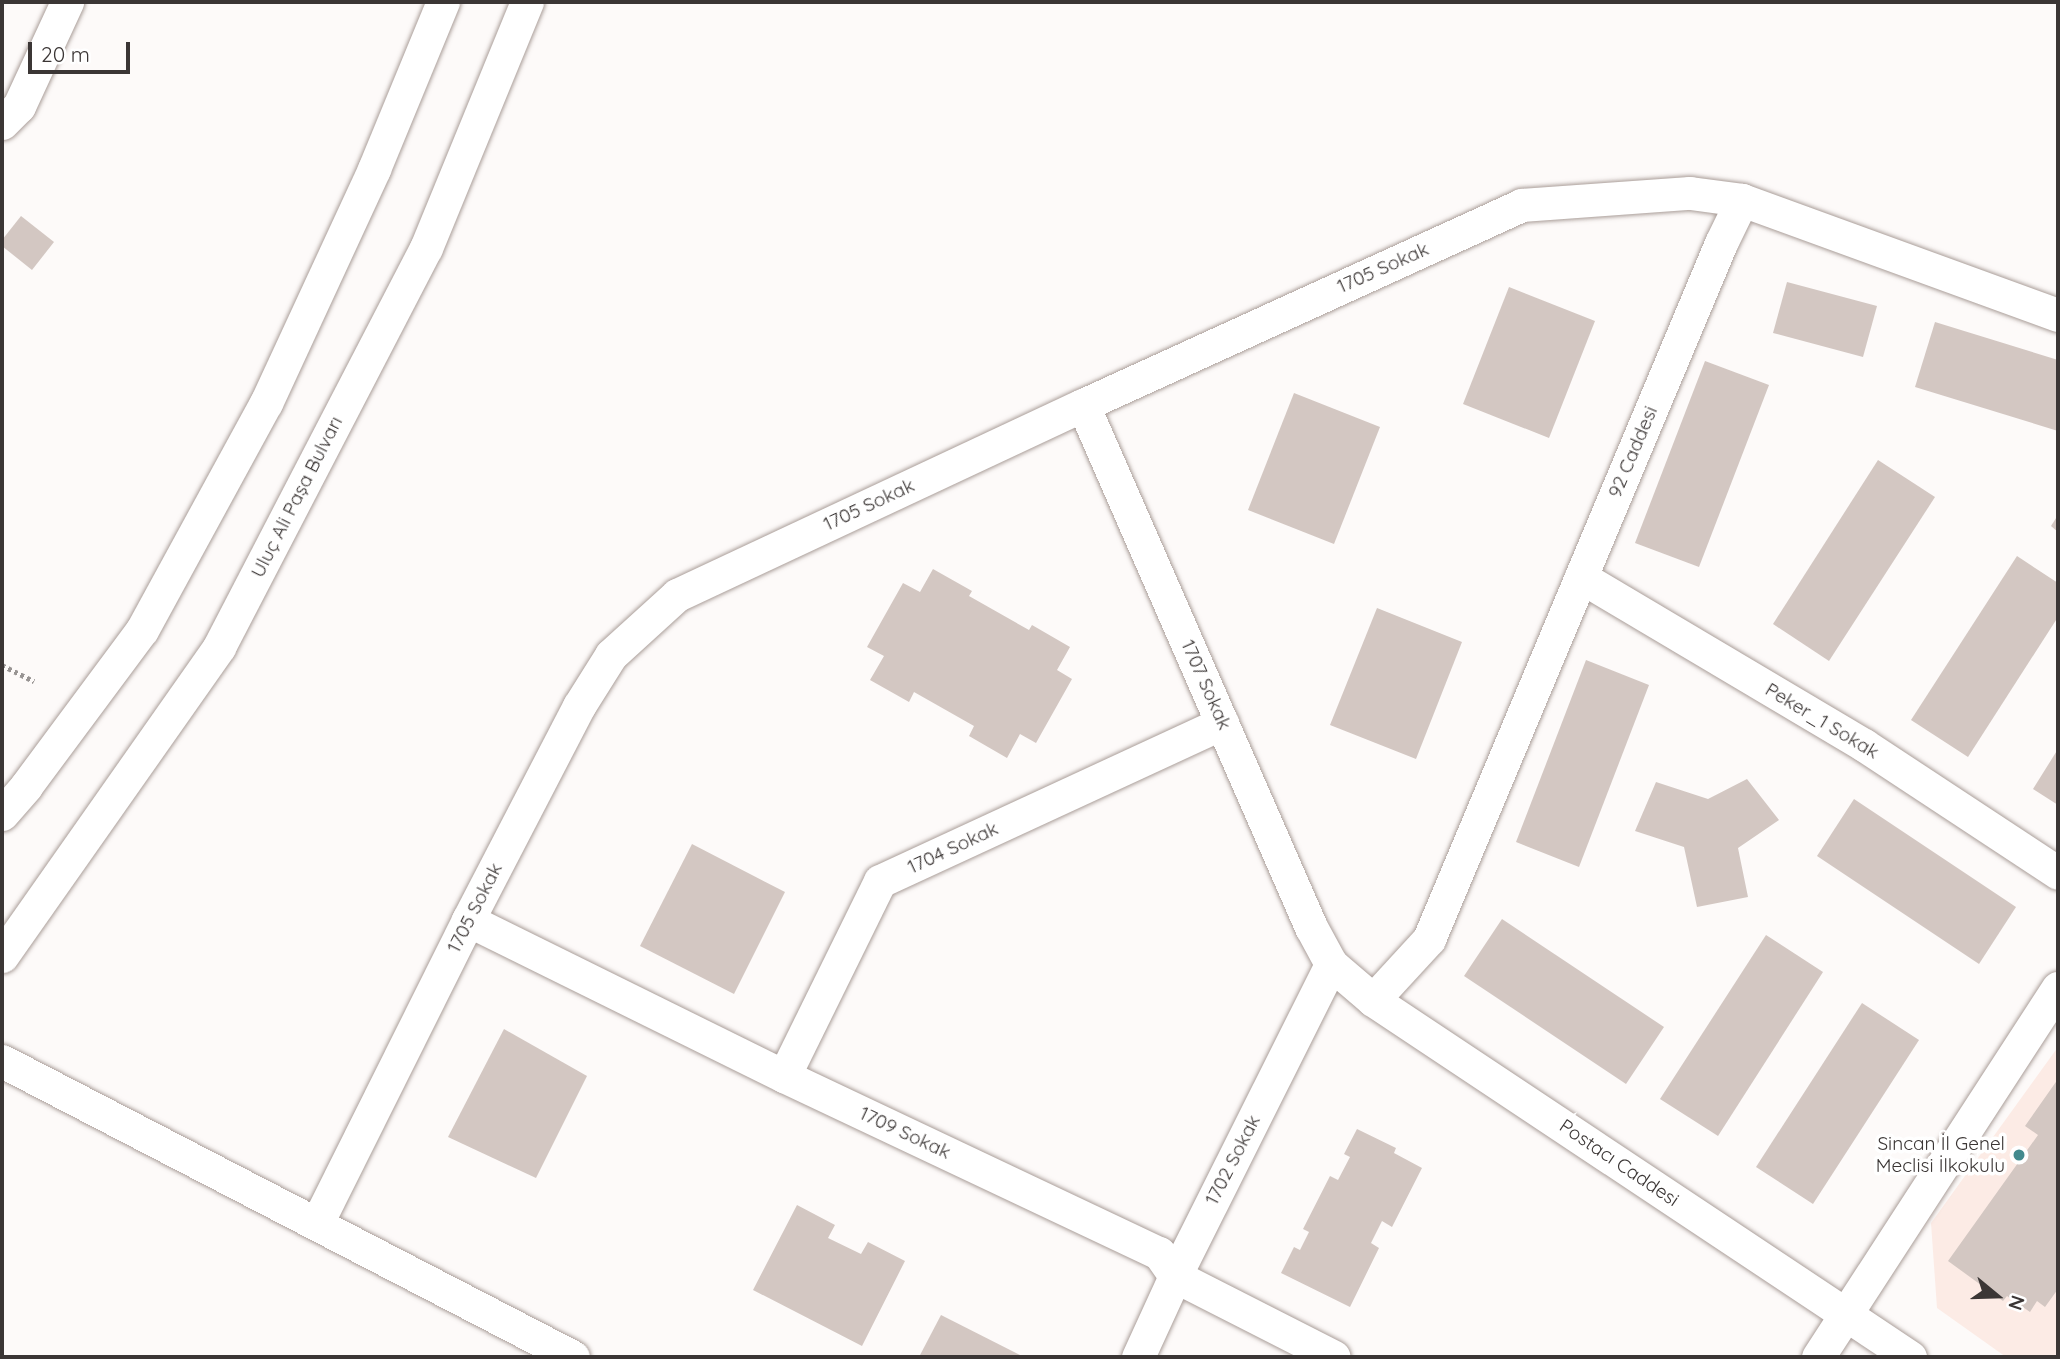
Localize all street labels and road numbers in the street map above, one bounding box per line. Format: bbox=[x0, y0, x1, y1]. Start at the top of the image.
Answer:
street label: 1705 Sokak bbox=[1334, 238, 1432, 298]
street label: 92 Caddesi bbox=[1604, 403, 1662, 501]
street label: Uluç Ali Paşa Bulvarı bbox=[246, 413, 348, 581]
street label: 1705 Sokak bbox=[820, 474, 918, 536]
street label: 1707 Sokak bbox=[1176, 637, 1236, 733]
street label: Peker_1 Sokak bbox=[1761, 678, 1883, 764]
street label: 1704 Sokak bbox=[904, 817, 1002, 879]
street label: 1705 Sokak bbox=[443, 859, 507, 957]
street label: 1709 Sokak bbox=[856, 1102, 954, 1164]
street label: 1702 Sokak bbox=[1201, 1111, 1265, 1209]
street label: Postacı Caddesi bbox=[1555, 1115, 1683, 1211]

